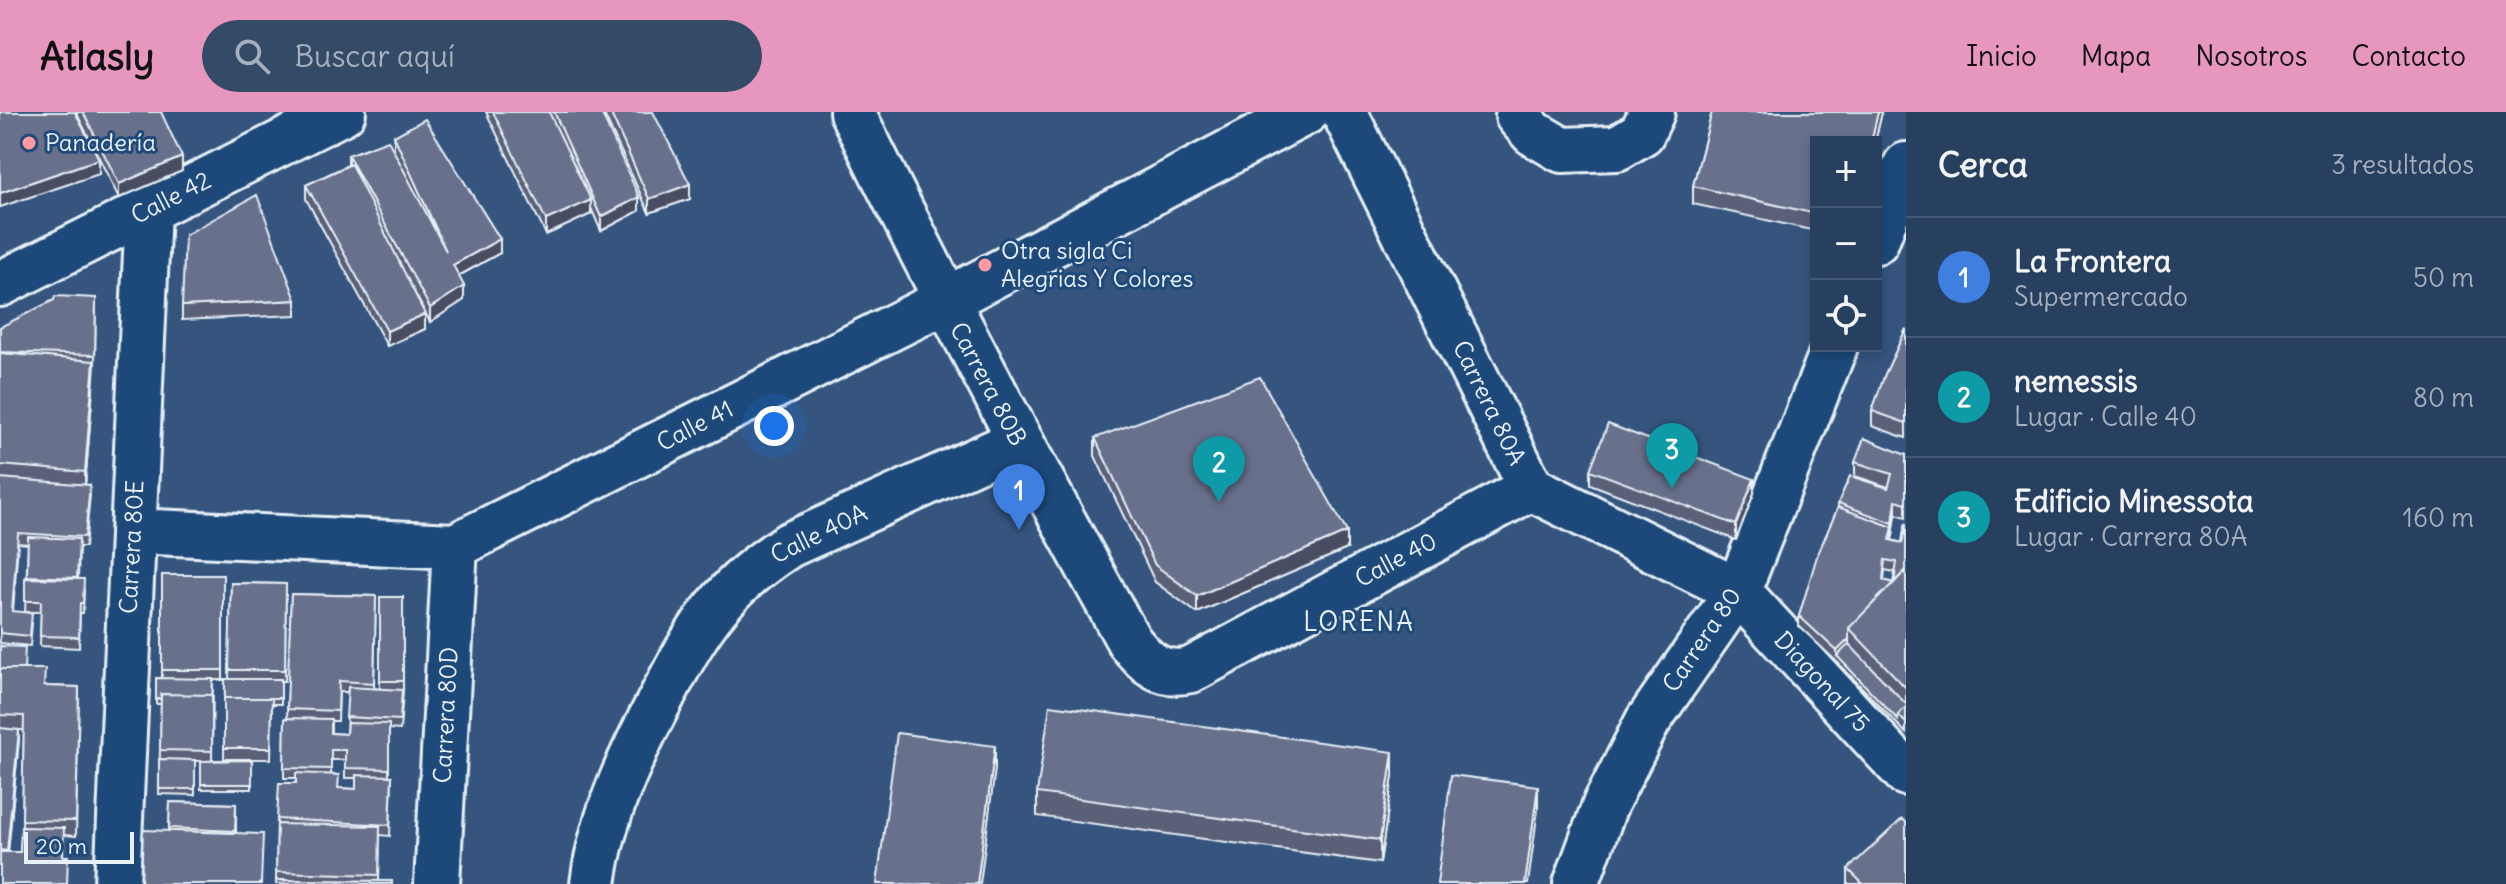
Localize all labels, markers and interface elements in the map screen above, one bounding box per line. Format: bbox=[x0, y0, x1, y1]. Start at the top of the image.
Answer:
search box bbox=[202, 20, 762, 92]
text: Atlasly bbox=[40, 33, 154, 80]
icon: search bbox=[230, 34, 274, 78]
text: Buscar aquí bbox=[294, 37, 455, 75]
text: Inicio bbox=[1966, 38, 2037, 74]
text: Mapa bbox=[2081, 38, 2151, 74]
text: Nosotros bbox=[2195, 38, 2307, 74]
text: Contacto bbox=[2351, 38, 2466, 74]
place label: Panadería bbox=[45, 127, 156, 157]
marker: Panadería bbox=[20, 134, 38, 152]
map controls bbox=[1810, 136, 1882, 352]
button: + bbox=[1810, 136, 1882, 208]
text: Cerca bbox=[1938, 143, 2028, 186]
text: 3 resultados bbox=[2331, 148, 2474, 181]
street label: Calle 42 bbox=[126, 164, 216, 230]
button: − bbox=[1810, 208, 1882, 280]
place label: Otra sigla Ci Alegrias Y Colores bbox=[1001, 235, 1193, 293]
text: La Frontera bbox=[2014, 242, 2171, 280]
marker: Otra sigla Ci Alegrias Y Colores bbox=[976, 256, 994, 274]
text: 1 bbox=[1959, 261, 1969, 294]
text: 50 m bbox=[2413, 261, 2474, 294]
button: locate bbox=[1810, 280, 1882, 352]
text: Supermercado bbox=[2014, 280, 2188, 313]
street label: Carrera 80B bbox=[944, 317, 1034, 450]
street label: Carrera 80A bbox=[1447, 335, 1533, 470]
text: nemessis bbox=[2014, 362, 2138, 400]
text: 2 bbox=[1957, 381, 1971, 414]
text: 80 m bbox=[2413, 381, 2474, 414]
street label: Calle 41 bbox=[651, 393, 738, 457]
text: Lugar · Calle 40 bbox=[2014, 400, 2197, 433]
your location bbox=[754, 406, 794, 446]
pin: 3 bbox=[1646, 423, 1698, 489]
pin: 2 bbox=[1193, 436, 1245, 502]
pin: 1 bbox=[993, 464, 1045, 530]
street label: Carrera 80E bbox=[113, 479, 149, 615]
text: Edificio Minessota bbox=[2014, 482, 2254, 520]
street label: Calle 40A bbox=[765, 497, 872, 569]
text: 3 bbox=[1957, 501, 1971, 534]
text: 160 m bbox=[2403, 501, 2474, 534]
text: Lugar · Carrera 80A bbox=[2014, 520, 2247, 553]
street label: Calle 40 bbox=[1349, 525, 1442, 593]
street label: Carrera 80 bbox=[1655, 581, 1747, 697]
district label: LORENA bbox=[1303, 605, 1415, 638]
street label: Diagonal 75 bbox=[1768, 625, 1877, 738]
street label: Carrera 80D bbox=[426, 646, 464, 784]
scale bar bbox=[24, 828, 134, 864]
text: 20 m bbox=[36, 832, 87, 860]

